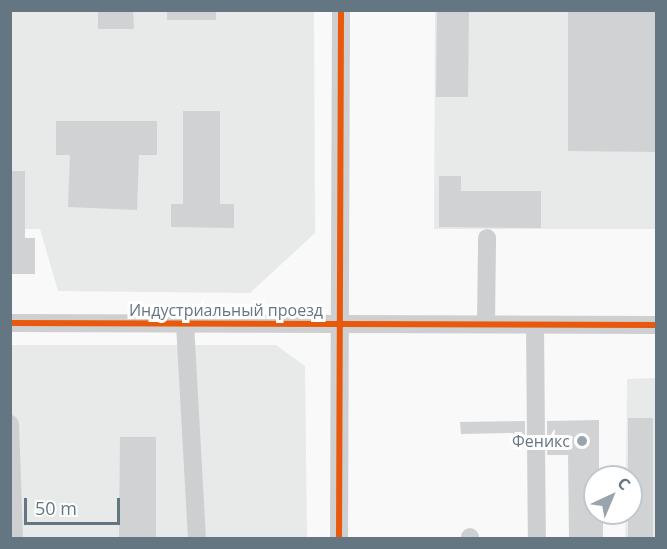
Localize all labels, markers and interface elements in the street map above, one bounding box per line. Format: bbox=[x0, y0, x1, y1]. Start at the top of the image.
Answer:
street label: Индустриальный проезд bbox=[129, 300, 323, 320]
place label: Феникс bbox=[512, 431, 570, 451]
marker: Феникс bbox=[575, 434, 589, 448]
north arrow bbox=[583, 465, 643, 525]
text: С bbox=[613, 472, 635, 495]
scale bar bbox=[27, 486, 123, 524]
text: 50 m bbox=[35, 496, 77, 520]

